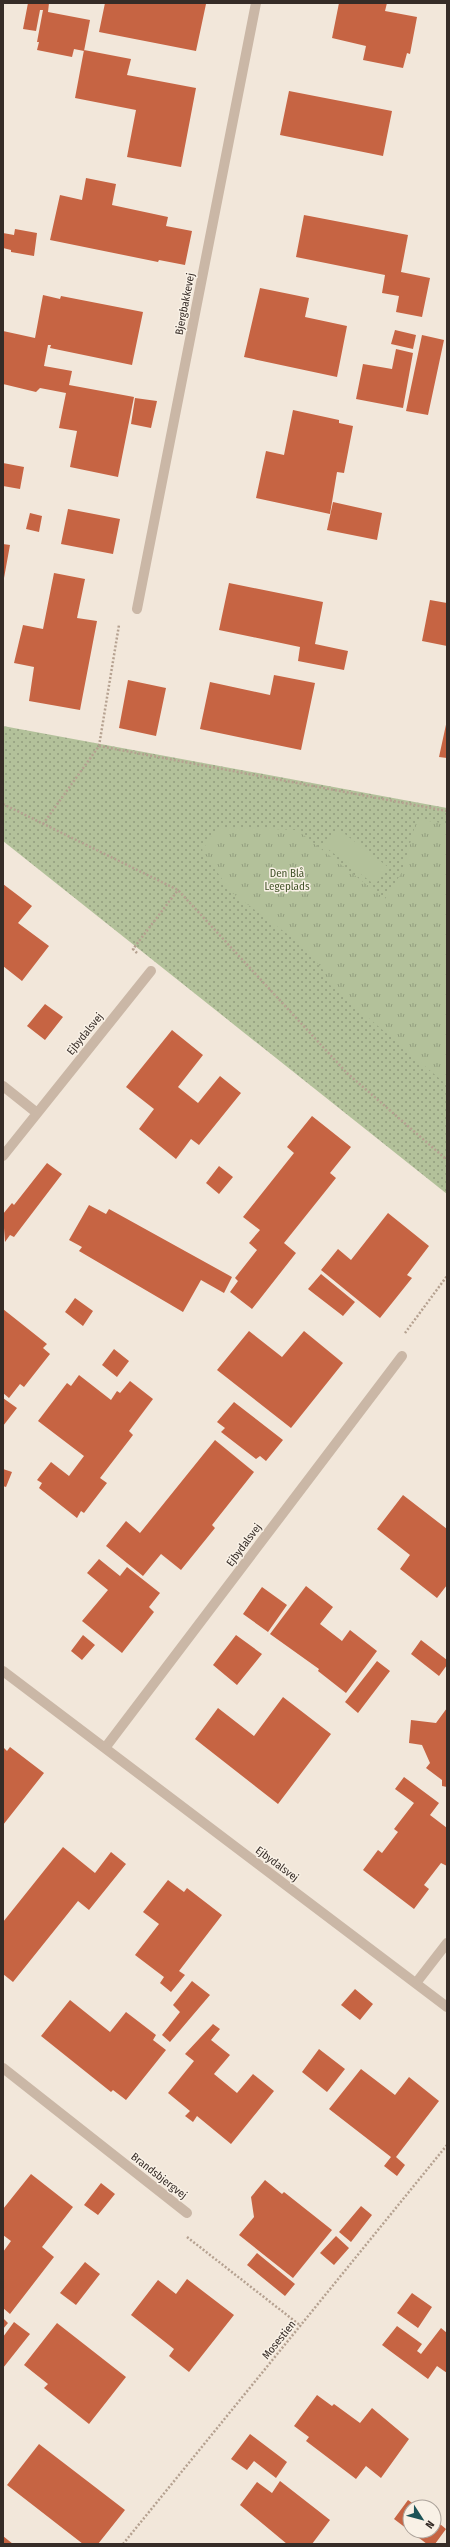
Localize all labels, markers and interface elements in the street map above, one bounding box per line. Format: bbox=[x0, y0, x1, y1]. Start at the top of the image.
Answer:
street label: Bjergbakkevej bbox=[173, 272, 197, 336]
park label: Den Blå Legeplads bbox=[264, 867, 310, 893]
street label: Ejbydalsvej bbox=[64, 1010, 106, 1058]
street label: Ejbydalsvej bbox=[224, 1521, 264, 1569]
street label: Ejbydalsvej bbox=[253, 1844, 301, 1884]
street label: Brandsbjergvej bbox=[128, 2150, 190, 2202]
street label: Mosestien bbox=[259, 2318, 299, 2362]
north arrow bbox=[402, 2499, 442, 2539]
text: N bbox=[422, 2518, 437, 2531]

